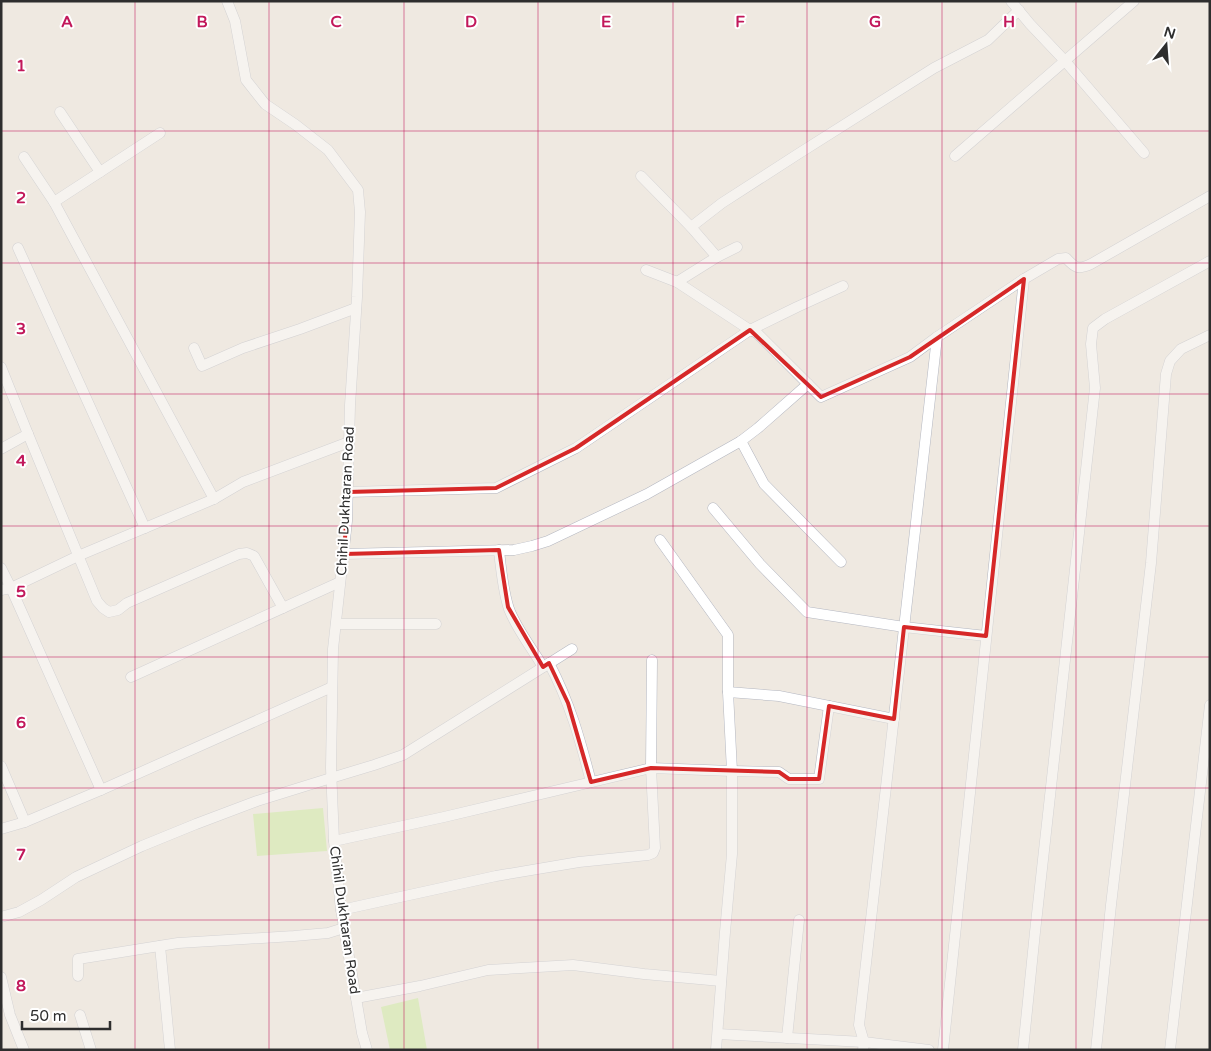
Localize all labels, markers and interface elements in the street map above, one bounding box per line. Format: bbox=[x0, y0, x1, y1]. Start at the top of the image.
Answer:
text: A bbox=[61, 12, 73, 32]
text: B bbox=[196, 12, 208, 32]
text: C bbox=[330, 12, 342, 32]
text: D bbox=[465, 12, 477, 32]
text: E bbox=[601, 12, 611, 32]
text: F bbox=[735, 12, 745, 32]
text: G bbox=[869, 12, 881, 32]
text: H bbox=[1003, 12, 1015, 32]
north arrow bbox=[1141, 20, 1191, 70]
text: N bbox=[1162, 23, 1178, 43]
text: 1 bbox=[16, 56, 26, 76]
text: 2 bbox=[16, 188, 26, 208]
text: 3 bbox=[16, 319, 26, 339]
street label: Chihil Dukhtaran Road bbox=[333, 426, 358, 576]
text: 4 bbox=[16, 451, 26, 471]
text: 5 bbox=[16, 582, 26, 602]
text: 6 bbox=[16, 713, 26, 733]
text: 7 bbox=[16, 845, 26, 865]
street label: Chihil Dukhtaran Road bbox=[326, 845, 363, 995]
text: 8 bbox=[16, 976, 26, 996]
scale bar bbox=[22, 998, 110, 1030]
text: 50 m bbox=[30, 1007, 67, 1025]

